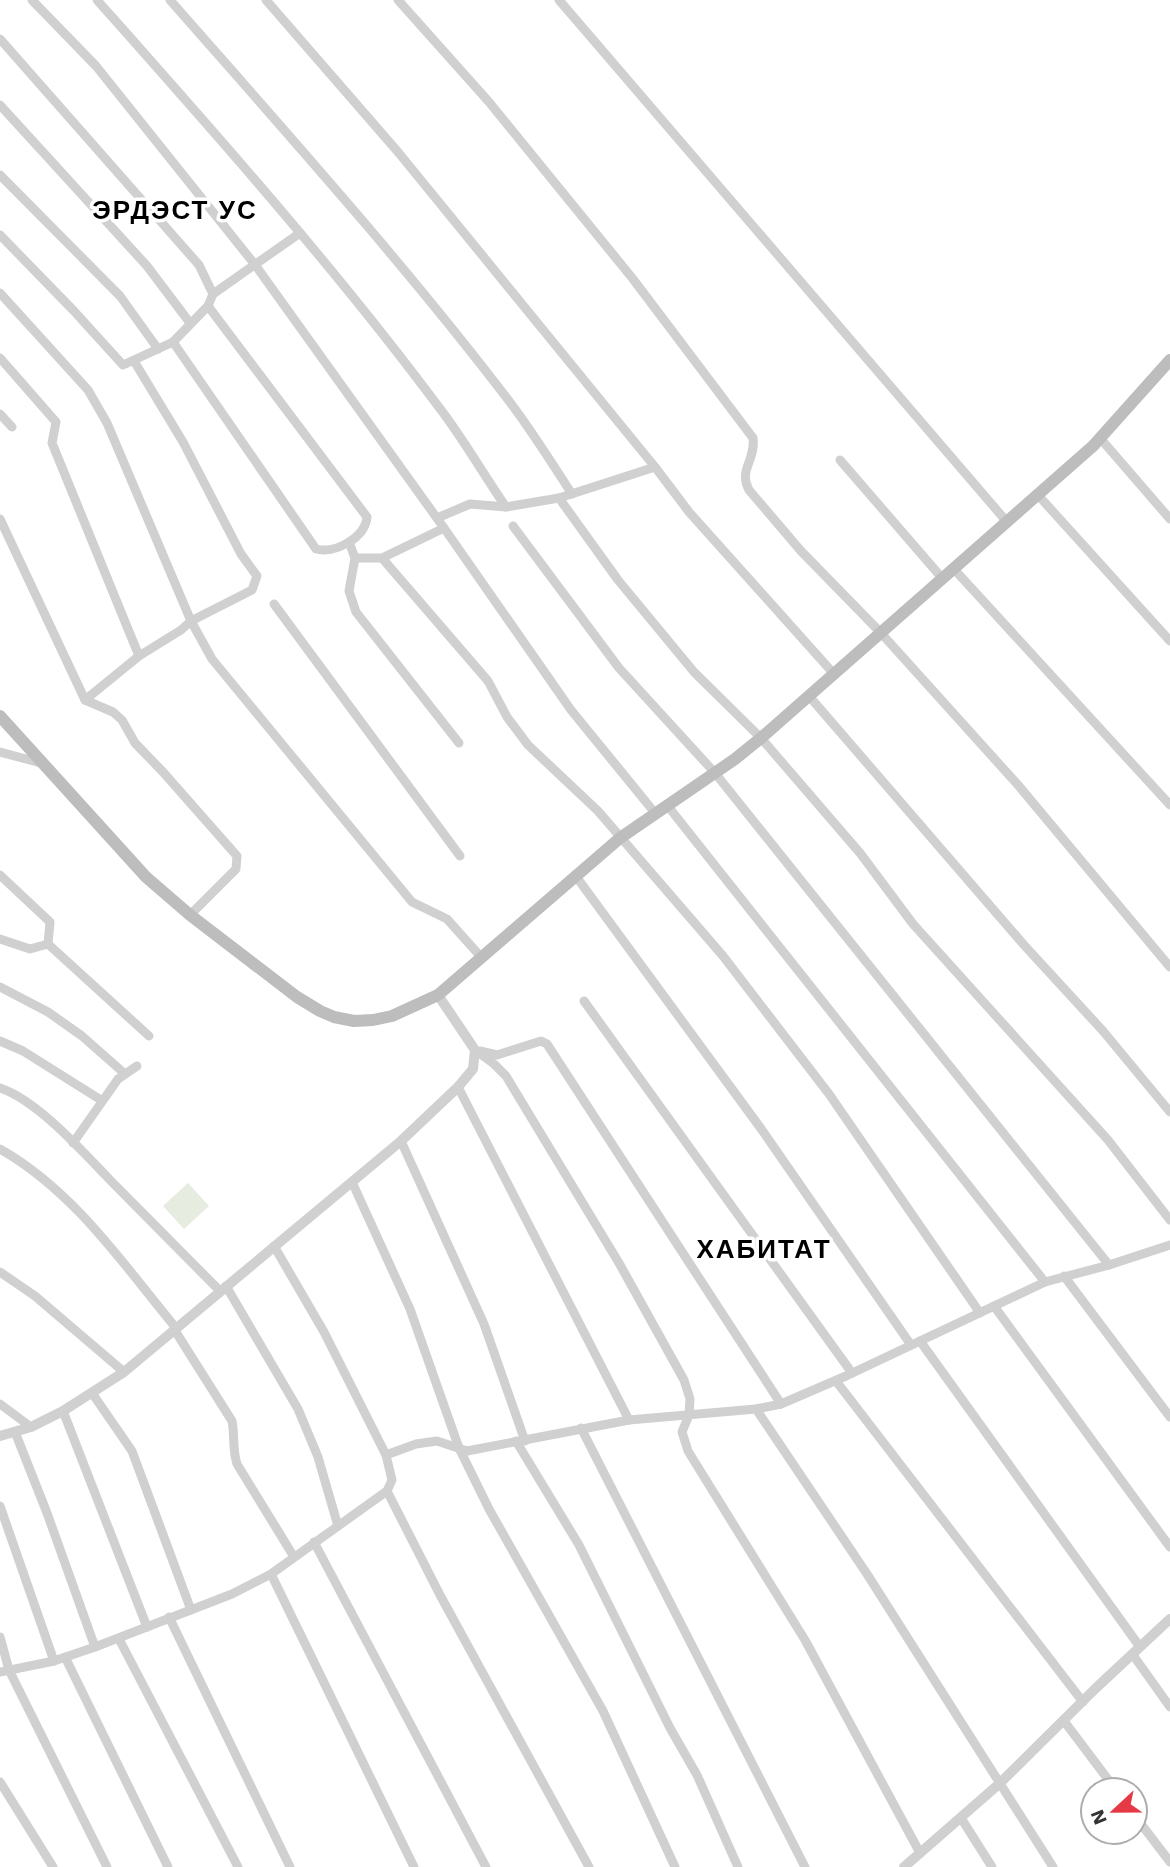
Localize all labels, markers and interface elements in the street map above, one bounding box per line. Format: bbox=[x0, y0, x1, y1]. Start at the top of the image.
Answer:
district label: ЭРДЭСТ УС bbox=[92, 195, 258, 225]
district label: ХАБИТАТ bbox=[696, 1234, 832, 1264]
north arrow bbox=[1079, 1776, 1149, 1846]
text: N bbox=[1085, 1806, 1112, 1828]

